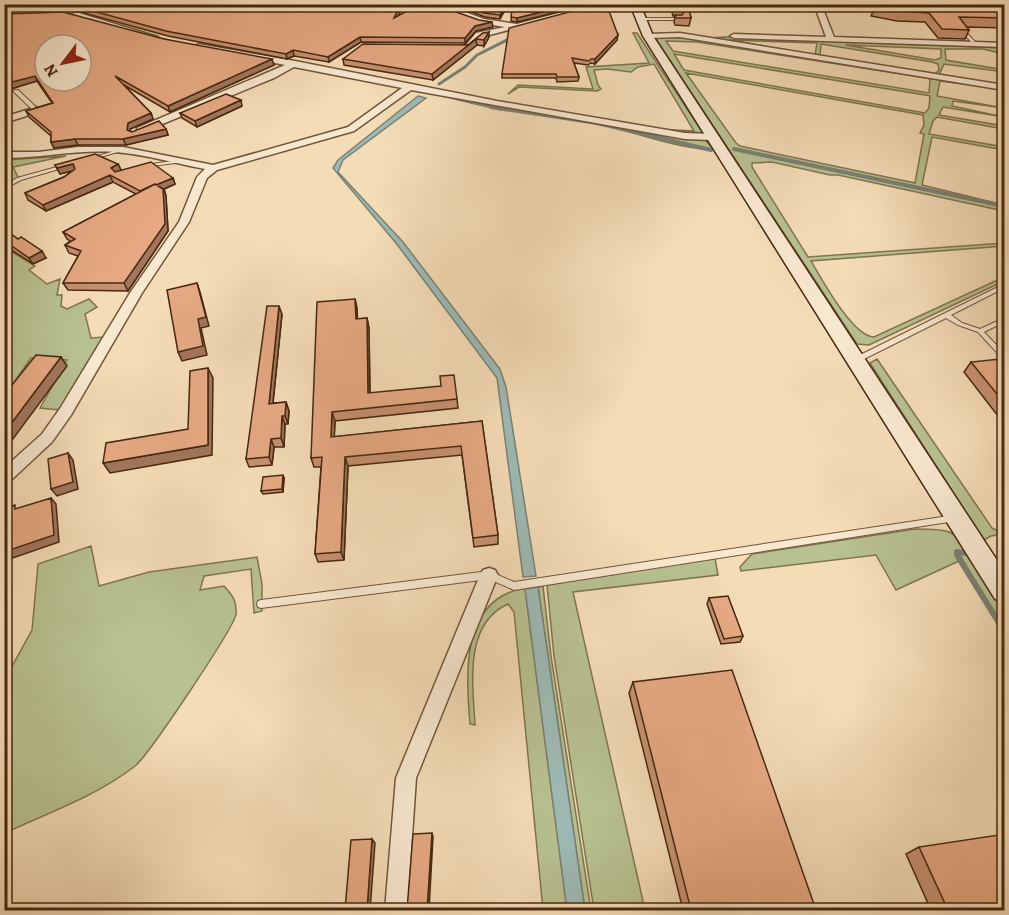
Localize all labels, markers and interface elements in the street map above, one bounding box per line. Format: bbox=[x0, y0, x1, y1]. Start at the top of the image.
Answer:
north arrow bbox=[33, 33, 93, 93]
text: N bbox=[39, 59, 64, 81]

